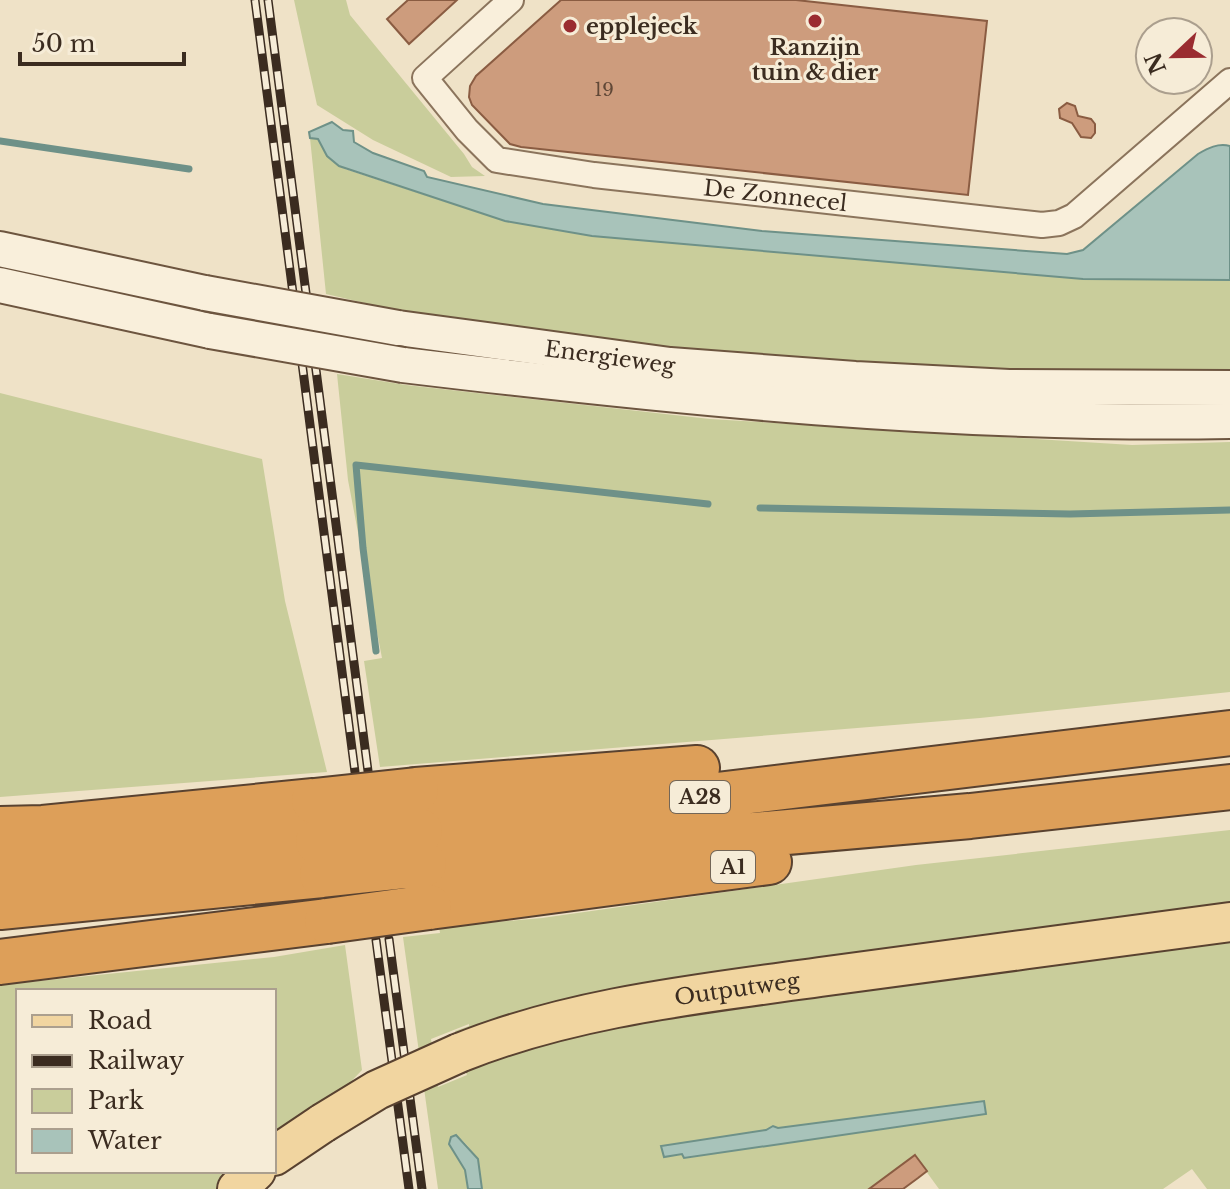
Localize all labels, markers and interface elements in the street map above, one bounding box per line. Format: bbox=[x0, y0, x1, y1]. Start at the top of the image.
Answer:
marker: Ranzijn tuin & dier bbox=[806, 12, 824, 30]
place label: epplejeck bbox=[586, 13, 698, 40]
scale bar bbox=[20, 16, 184, 66]
north arrow bbox=[1134, 16, 1214, 96]
marker: epplejeck bbox=[561, 17, 579, 35]
text: 50 m bbox=[32, 29, 96, 58]
place label: Ranzijn tuin & dier bbox=[752, 34, 878, 86]
text: N bbox=[1139, 48, 1172, 78]
house number: 19 bbox=[594, 79, 614, 101]
street label: De Zonnecel bbox=[702, 174, 848, 217]
street label: Energieweg bbox=[543, 335, 678, 380]
road number: A28 bbox=[670, 781, 730, 813]
road number: A1 bbox=[711, 851, 755, 883]
street label: Outputweg bbox=[673, 967, 802, 1011]
legend bbox=[16, 989, 276, 1173]
text: Road bbox=[88, 1006, 152, 1035]
text: Railway bbox=[88, 1046, 185, 1075]
text: Park bbox=[88, 1086, 144, 1115]
text: Water bbox=[87, 1126, 162, 1155]

